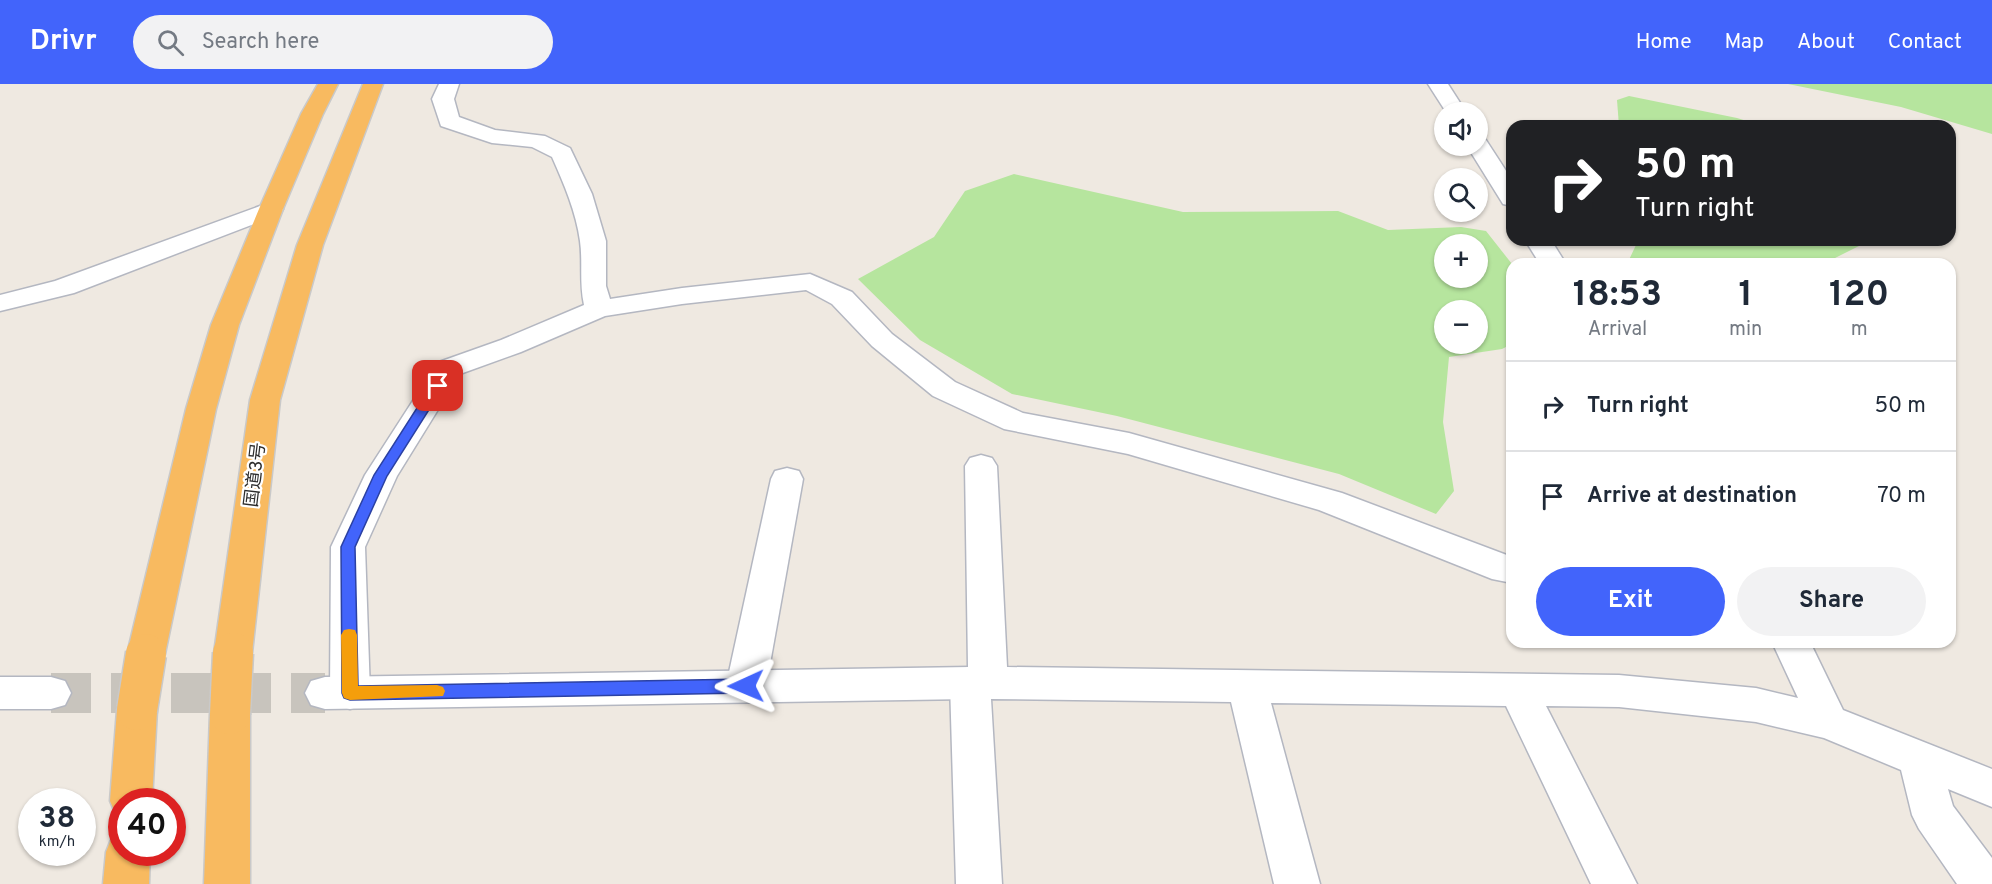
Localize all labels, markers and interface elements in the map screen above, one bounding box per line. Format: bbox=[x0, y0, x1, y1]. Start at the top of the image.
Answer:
search box bbox=[133, 15, 553, 69]
text: Drivr bbox=[30, 24, 97, 60]
icon: search bbox=[154, 26, 187, 59]
text: Search here bbox=[202, 29, 319, 56]
text: Home bbox=[1636, 29, 1692, 56]
text: Map bbox=[1725, 29, 1764, 56]
text: About bbox=[1797, 29, 1855, 56]
text: Contact bbox=[1888, 29, 1962, 56]
map controls bbox=[1434, 102, 1488, 354]
button: sound bbox=[1434, 102, 1488, 156]
text: 50 m bbox=[1635, 140, 1736, 193]
icon: right bbox=[1536, 144, 1614, 222]
button: search bbox=[1434, 168, 1488, 222]
text: Turn right bbox=[1635, 192, 1754, 226]
button: + bbox=[1434, 234, 1488, 288]
text: 18:53 bbox=[1573, 273, 1662, 319]
text: 1 bbox=[1738, 273, 1753, 319]
text: 120 bbox=[1829, 273, 1889, 319]
button: − bbox=[1434, 300, 1488, 354]
text: Arrival bbox=[1588, 317, 1647, 343]
text: min bbox=[1729, 317, 1762, 343]
text: m bbox=[1851, 317, 1868, 343]
pin bbox=[412, 360, 463, 411]
icon: arrive bbox=[421, 369, 454, 402]
icon: right bbox=[1536, 390, 1569, 423]
text: Turn right bbox=[1587, 393, 1689, 420]
text: 50 m bbox=[1874, 393, 1926, 420]
street label: 国道3号 bbox=[241, 441, 271, 509]
icon: arrive bbox=[1536, 480, 1569, 513]
text: Arrive at destination bbox=[1587, 483, 1797, 510]
text: 70 m bbox=[1877, 483, 1926, 510]
button: Exit bbox=[1536, 567, 1725, 636]
button: Share bbox=[1737, 567, 1926, 636]
position arrow bbox=[714, 654, 778, 718]
speed limit sign: 40 bbox=[108, 788, 186, 866]
text: 38 bbox=[39, 801, 75, 838]
text: km/h bbox=[39, 833, 75, 852]

